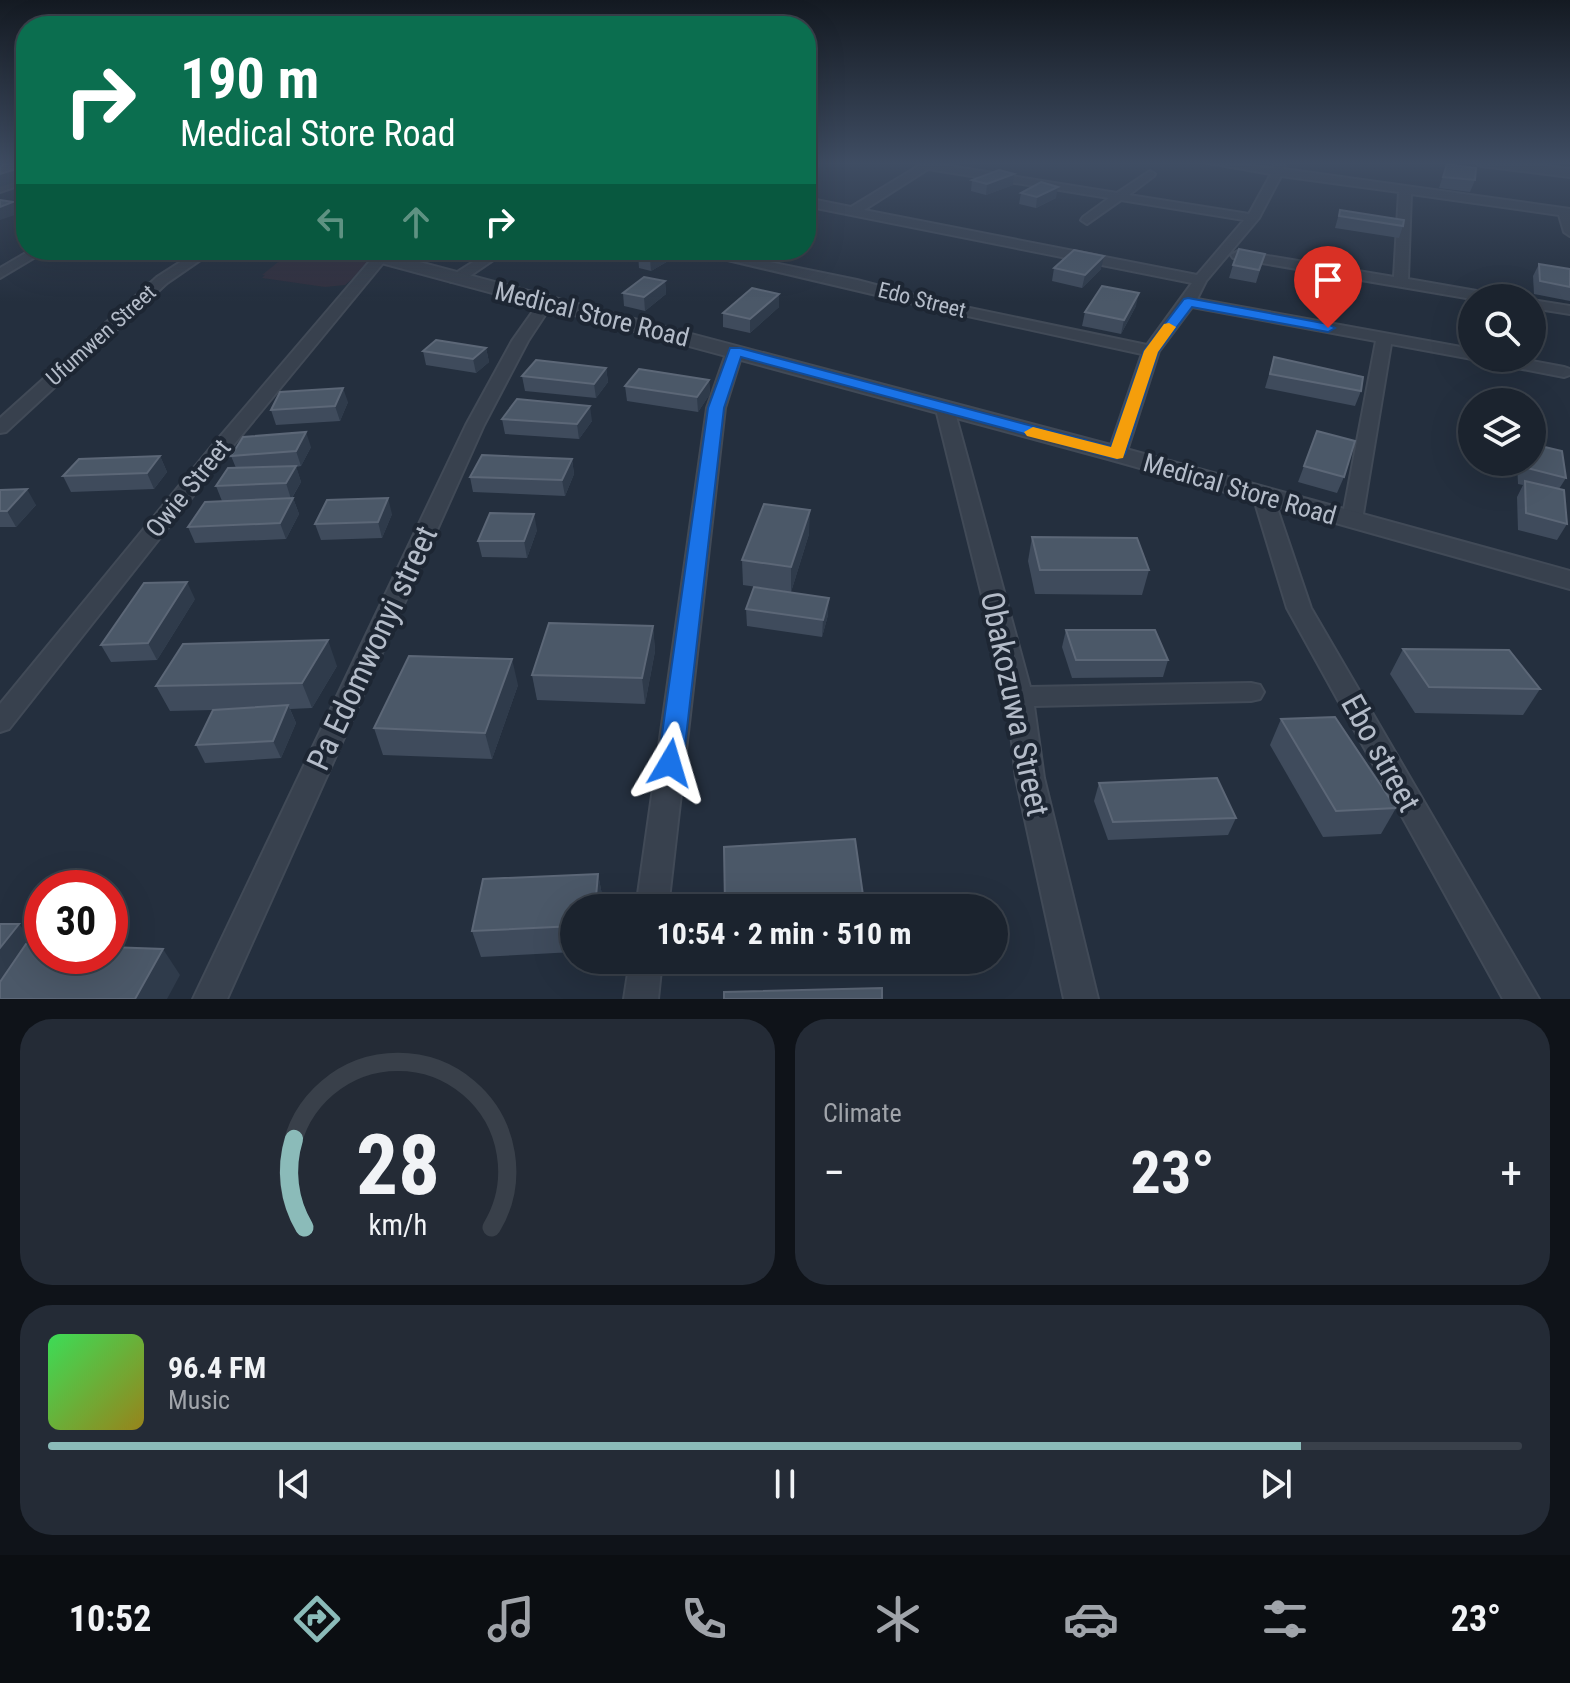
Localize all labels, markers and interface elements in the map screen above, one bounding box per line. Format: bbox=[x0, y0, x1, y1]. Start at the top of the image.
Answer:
text: 190 m bbox=[180, 46, 319, 112]
icon: right bbox=[48, 48, 152, 152]
text: Medical Store Road bbox=[180, 113, 456, 155]
icon: left bbox=[310, 200, 354, 244]
icon: ahead bbox=[394, 200, 438, 244]
icon: right bbox=[478, 200, 522, 244]
pin bbox=[1294, 246, 1362, 328]
icon: arrive bbox=[1306, 258, 1350, 302]
street label: Medical Store Road bbox=[492, 275, 692, 353]
street label: Edo Street bbox=[876, 277, 968, 323]
street label: Ufumwen Street bbox=[41, 279, 161, 391]
map controls bbox=[1458, 284, 1546, 476]
button: search bbox=[1458, 284, 1546, 372]
button: layers bbox=[1458, 388, 1546, 476]
street label: Owie Street bbox=[139, 433, 237, 543]
street label: Medical Store Road bbox=[1140, 447, 1340, 531]
street label: Pa Edomwonyi street bbox=[299, 520, 445, 776]
street label: Obakozuwa Street bbox=[973, 588, 1057, 820]
street label: Ebo street bbox=[1333, 688, 1429, 818]
position arrow bbox=[628, 721, 712, 805]
speed limit sign: 30 bbox=[24, 870, 128, 974]
text: 10:54 · 2 min · 510 m bbox=[657, 916, 911, 951]
text: Climate bbox=[823, 1098, 902, 1128]
text: 28 bbox=[355, 1117, 440, 1214]
text: 23° bbox=[1131, 1137, 1215, 1208]
text: − bbox=[823, 1147, 845, 1199]
text: + bbox=[1500, 1147, 1522, 1199]
text: km/h bbox=[368, 1208, 427, 1242]
text: 96.4 FM bbox=[168, 1350, 266, 1385]
text: Music bbox=[168, 1385, 230, 1415]
icon: previous bbox=[272, 1462, 316, 1506]
icon: pause bbox=[763, 1462, 807, 1506]
icon: next bbox=[1254, 1462, 1298, 1506]
icon: directions bbox=[289, 1591, 345, 1647]
icon: music bbox=[483, 1591, 539, 1647]
icon: phone bbox=[676, 1591, 732, 1647]
icon: climate bbox=[870, 1591, 926, 1647]
icon: car bbox=[1063, 1591, 1119, 1647]
icon: filters bbox=[1257, 1591, 1313, 1647]
text: 10:52 bbox=[69, 1598, 151, 1640]
text: 23° bbox=[1451, 1598, 1501, 1640]

